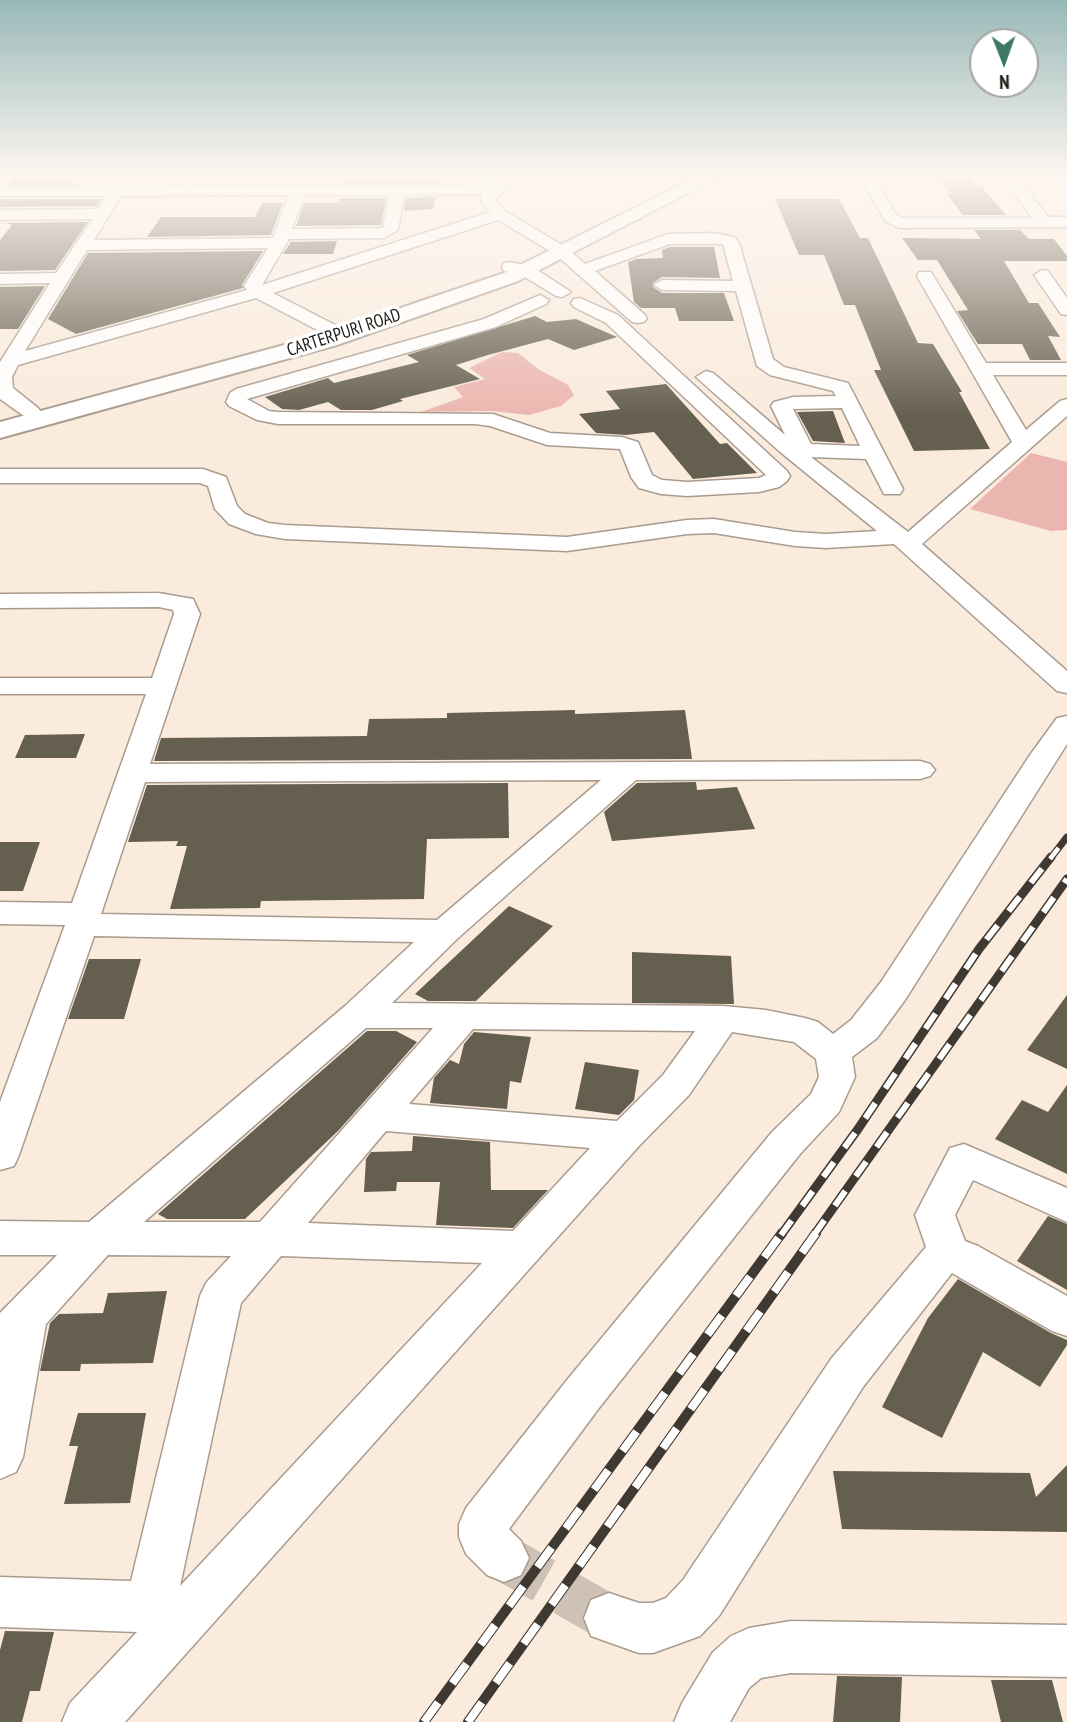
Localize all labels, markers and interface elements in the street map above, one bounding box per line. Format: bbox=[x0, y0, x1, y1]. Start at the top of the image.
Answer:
north arrow bbox=[969, 28, 1039, 98]
text: N bbox=[999, 70, 1010, 94]
street label: CARTERPURI ROAD bbox=[284, 304, 404, 362]

